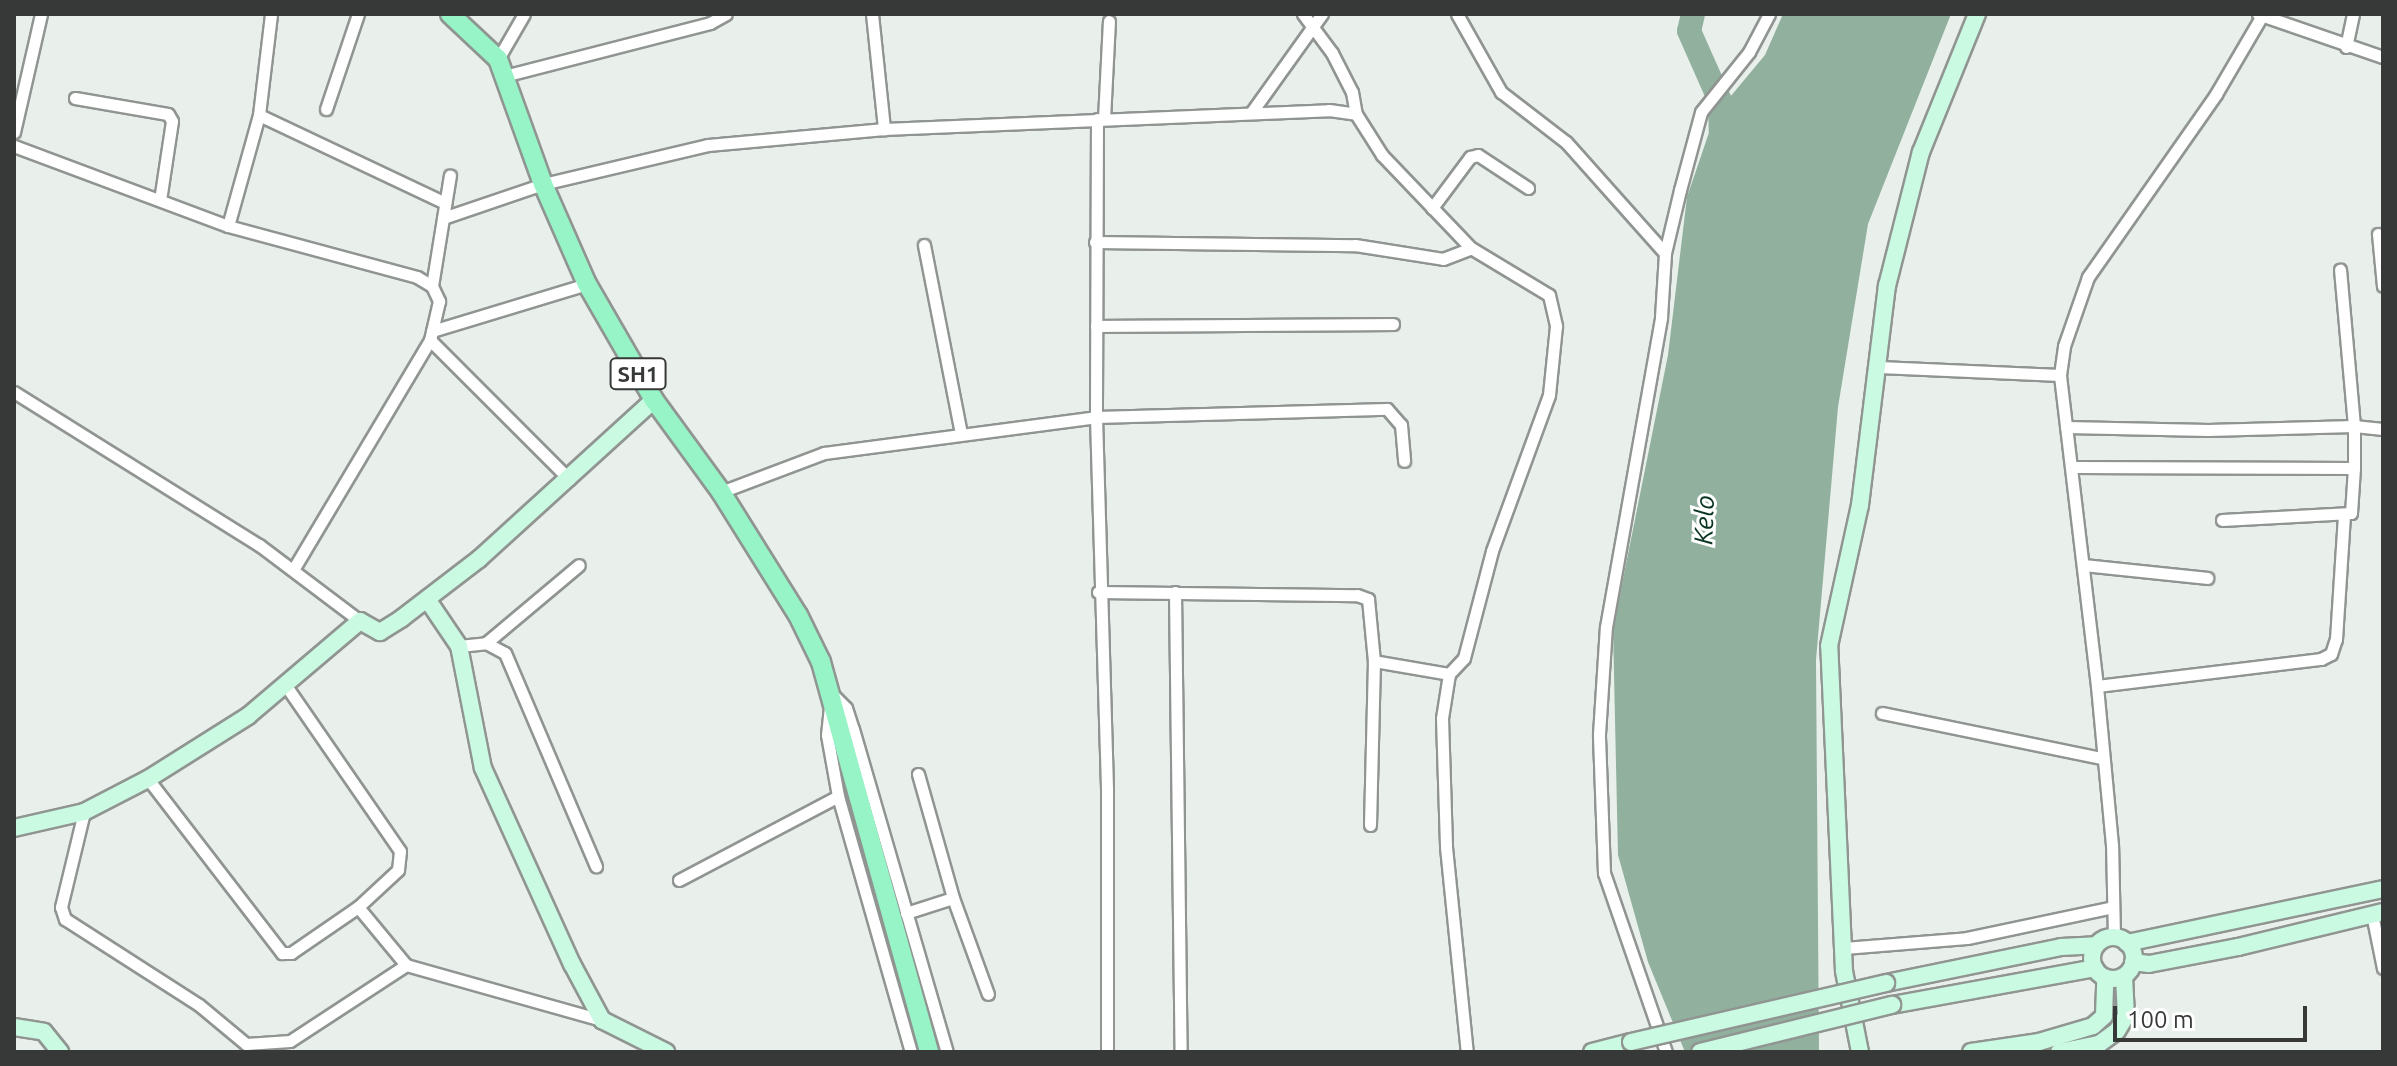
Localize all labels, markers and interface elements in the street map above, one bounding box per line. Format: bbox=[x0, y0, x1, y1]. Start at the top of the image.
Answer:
road number: SH1 bbox=[608, 356, 668, 392]
water label: Kelo bbox=[1688, 495, 1720, 545]
scale bar bbox=[2117, 990, 2311, 1040]
text: 100 m bbox=[2127, 1006, 2194, 1033]

